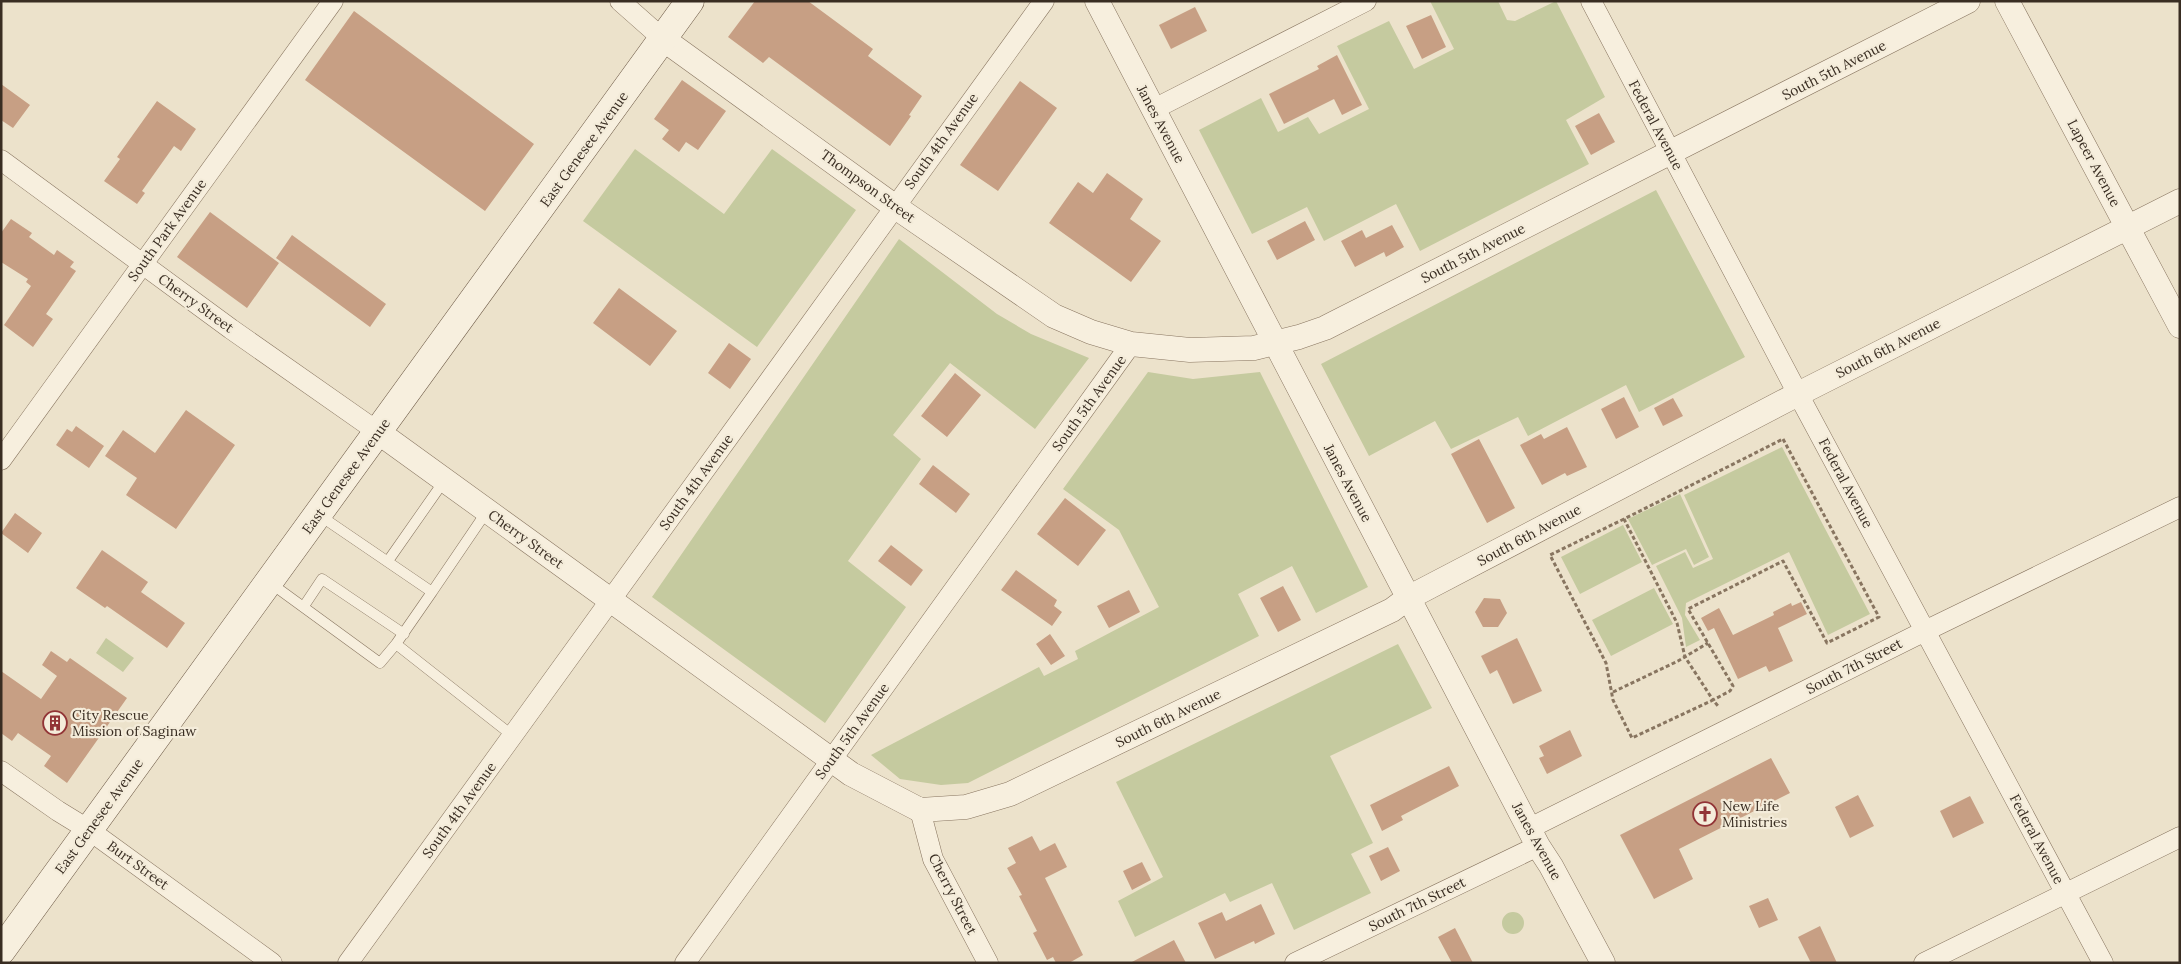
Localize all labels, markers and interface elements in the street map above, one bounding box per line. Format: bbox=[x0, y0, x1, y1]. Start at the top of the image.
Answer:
street label: South 5th Avenue bbox=[1779, 36, 1890, 104]
street label: Federal Avenue bbox=[1625, 77, 1687, 173]
street label: Janes Avenue bbox=[1132, 81, 1189, 167]
street label: East Genesee Avenue bbox=[536, 87, 632, 210]
street label: South 4th Avenue bbox=[900, 89, 982, 193]
street label: Lapeer Avenue bbox=[2063, 116, 2125, 210]
street label: Thompson Street bbox=[817, 146, 919, 227]
street label: South Park Avenue bbox=[124, 175, 210, 285]
street label: South 5th Avenue bbox=[1418, 219, 1529, 287]
street label: Cherry Street bbox=[155, 270, 238, 337]
street label: South 6th Avenue bbox=[1833, 314, 1944, 382]
street label: South 5th Avenue bbox=[1048, 351, 1130, 455]
street label: East Genesee Avenue bbox=[298, 414, 394, 537]
street label: South 4th Avenue bbox=[655, 430, 737, 534]
street label: Federal Avenue bbox=[1815, 435, 1877, 531]
street label: Janes Avenue bbox=[1319, 440, 1376, 526]
street label: South 6th Avenue bbox=[1474, 500, 1584, 570]
street label: Cherry Street bbox=[485, 506, 568, 573]
street label: South 7th Street bbox=[1803, 634, 1906, 698]
street label: South 5th Avenue bbox=[811, 679, 893, 783]
street label: South 6th Avenue bbox=[1112, 685, 1224, 751]
place label: City Rescue Mission of Saginaw bbox=[72, 706, 197, 740]
building icon: City Rescue Mission of Saginaw bbox=[42, 710, 68, 736]
street label: East Genesee Avenue bbox=[51, 754, 147, 877]
street label: South 4th Avenue bbox=[418, 758, 500, 862]
street label: Federal Avenue bbox=[2006, 791, 2068, 887]
place label: New Life Ministries bbox=[1722, 797, 1787, 831]
street label: Janes Avenue bbox=[1508, 798, 1566, 883]
church icon: New Life Ministries bbox=[1692, 801, 1718, 827]
street label: Burt Street bbox=[104, 837, 173, 894]
street label: Cherry Street bbox=[925, 850, 981, 938]
street label: South 7th Street bbox=[1366, 873, 1469, 935]

